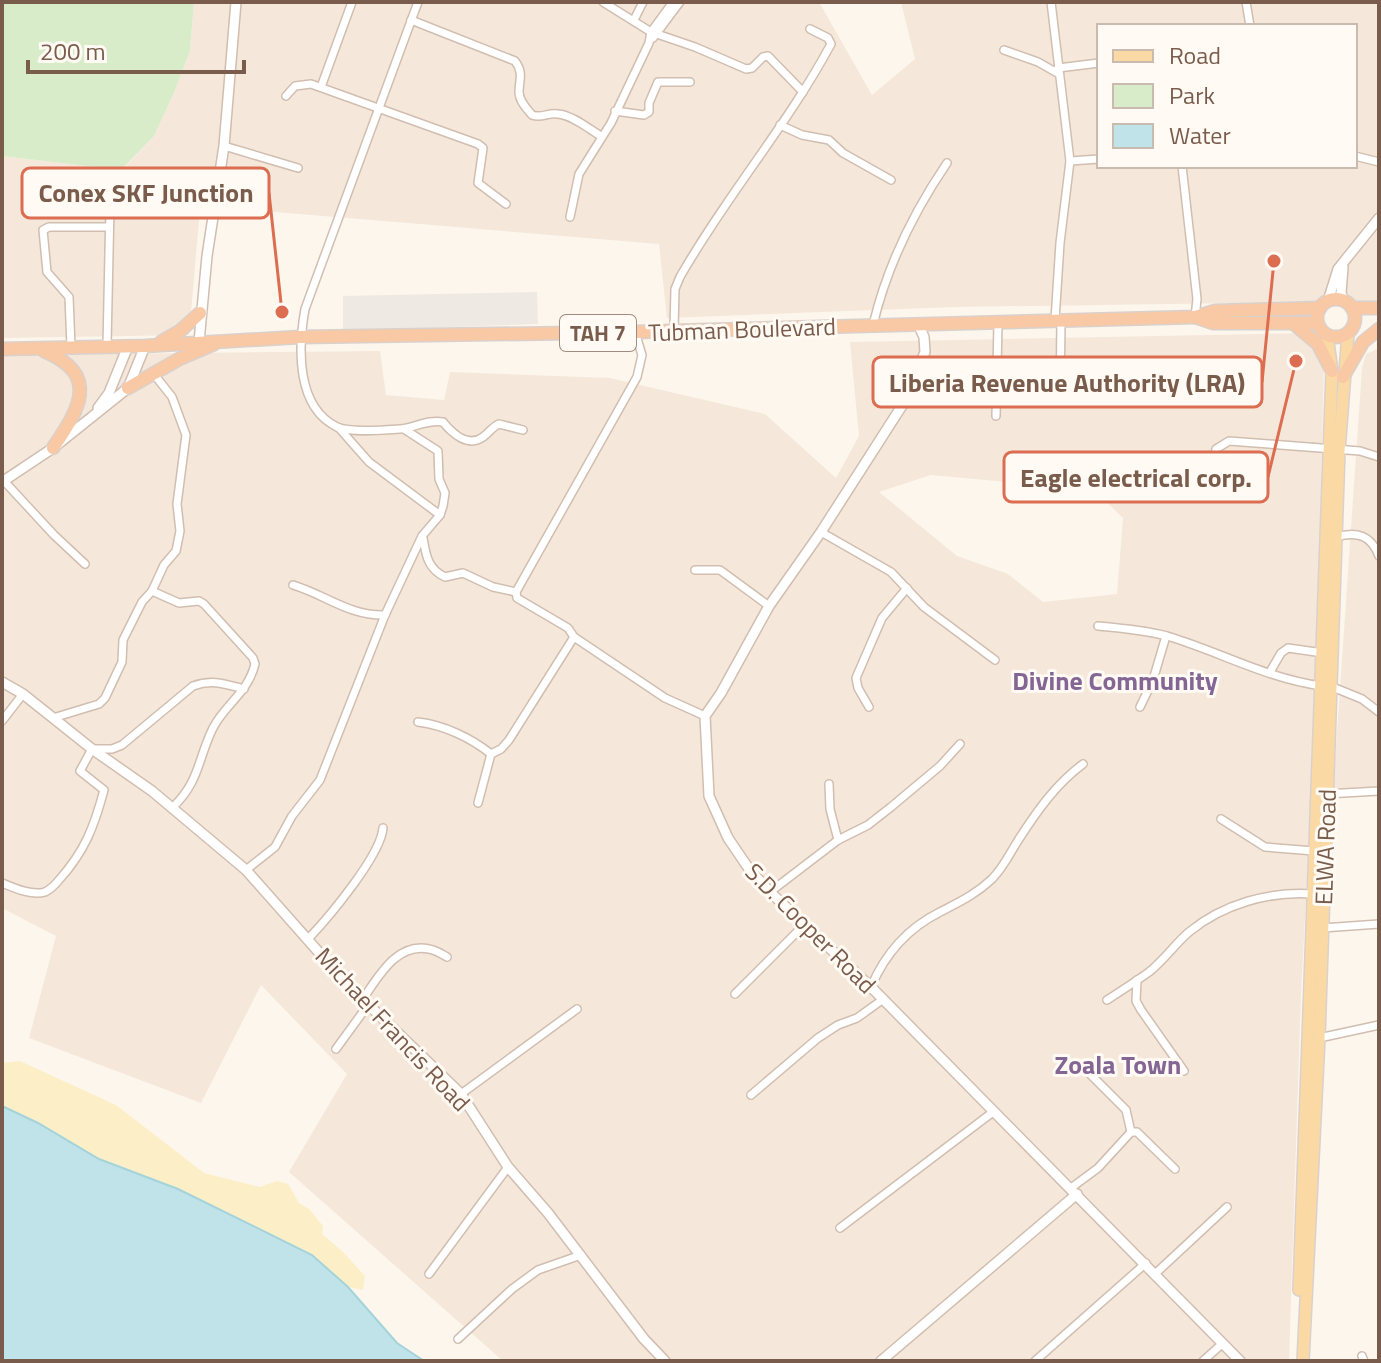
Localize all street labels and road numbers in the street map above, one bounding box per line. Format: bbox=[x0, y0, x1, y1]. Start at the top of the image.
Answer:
street label: Tubman Boulevard bbox=[647, 308, 837, 350]
road number: TAH 7 bbox=[560, 315, 636, 351]
street label: ELWA Road bbox=[1305, 788, 1345, 906]
street label: S.D. Cooper Road bbox=[737, 854, 885, 1002]
street label: Michael Francis Road bbox=[307, 939, 479, 1119]

